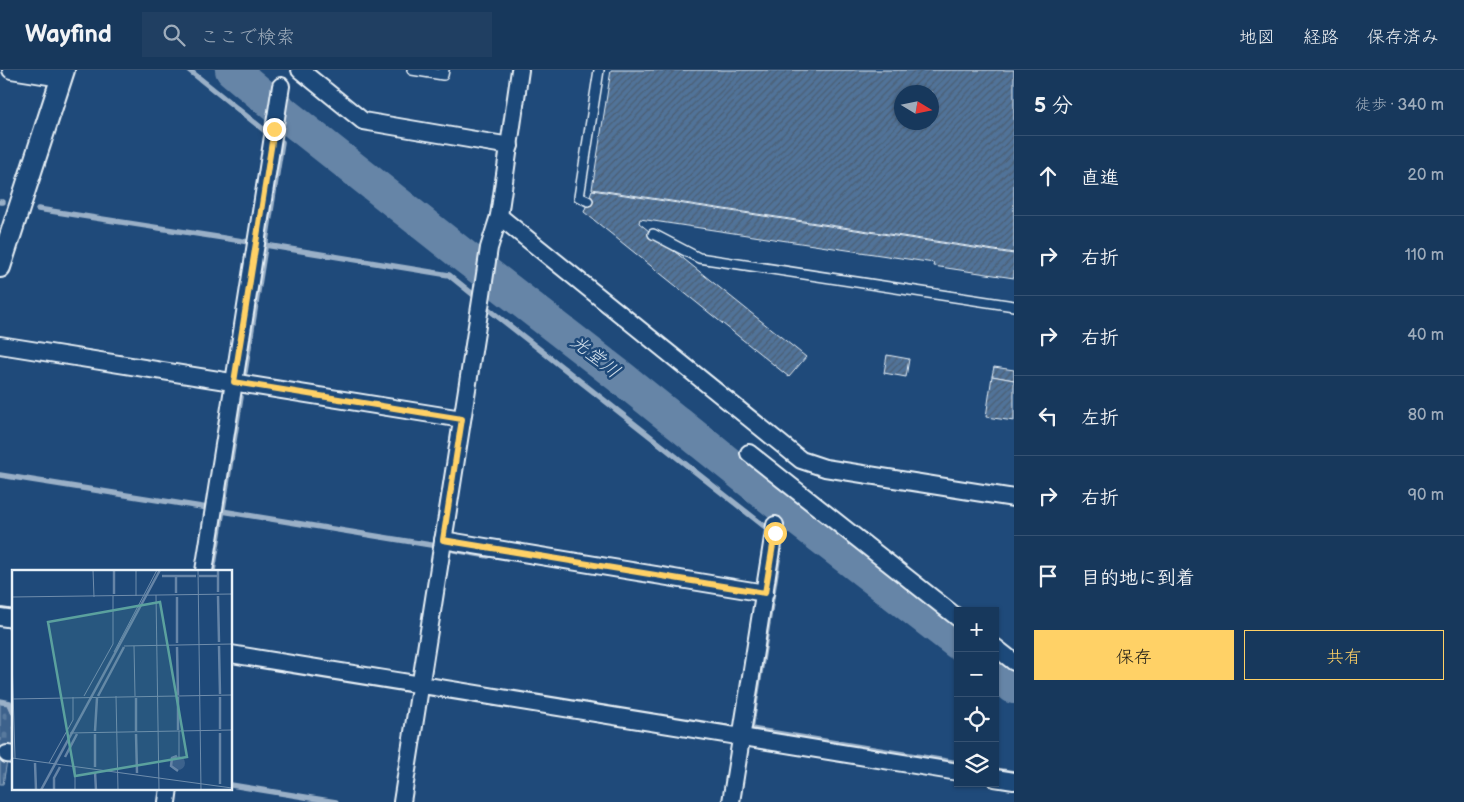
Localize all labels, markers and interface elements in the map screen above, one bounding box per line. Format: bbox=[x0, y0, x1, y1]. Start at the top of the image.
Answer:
search box bbox=[142, 12, 492, 57]
text: Wayfind bbox=[25, 20, 112, 49]
icon: search bbox=[160, 21, 188, 49]
text: ここで検索 bbox=[200, 26, 295, 49]
text: 地図 bbox=[1239, 27, 1275, 48]
text: 経路 bbox=[1303, 27, 1339, 48]
text: 保存済み bbox=[1367, 27, 1439, 48]
north arrow bbox=[894, 85, 939, 130]
text: 5 分 bbox=[1034, 93, 1073, 118]
text: 徒歩 · 340 m bbox=[1355, 96, 1444, 115]
route end bbox=[263, 118, 286, 141]
icon: ahead bbox=[1034, 162, 1062, 190]
text: 20 m bbox=[1408, 166, 1444, 185]
text: 直進 bbox=[1081, 167, 1119, 190]
icon: right bbox=[1034, 242, 1062, 270]
text: 110 m bbox=[1405, 246, 1444, 265]
text: 右折 bbox=[1081, 247, 1119, 270]
icon: right bbox=[1034, 322, 1062, 350]
text: 40 m bbox=[1407, 326, 1444, 345]
text: 右折 bbox=[1081, 327, 1119, 350]
water label: 光堂川 bbox=[565, 330, 625, 384]
icon: left bbox=[1034, 402, 1062, 430]
text: 80 m bbox=[1408, 406, 1444, 425]
text: 左折 bbox=[1081, 407, 1119, 430]
icon: right bbox=[1034, 482, 1062, 510]
text: 90 m bbox=[1408, 486, 1444, 505]
text: 右折 bbox=[1081, 487, 1119, 510]
route start bbox=[764, 522, 787, 545]
icon: arrive bbox=[1034, 562, 1062, 590]
text: 目的地に到着 bbox=[1081, 567, 1195, 590]
inset map bbox=[12, 570, 232, 790]
map controls bbox=[954, 607, 999, 787]
button: + bbox=[954, 607, 999, 652]
button: 保存 bbox=[1034, 630, 1234, 680]
button: 共有 bbox=[1244, 630, 1444, 680]
button: − bbox=[954, 652, 999, 697]
button: locate bbox=[954, 697, 999, 742]
button: layers bbox=[954, 742, 999, 787]

